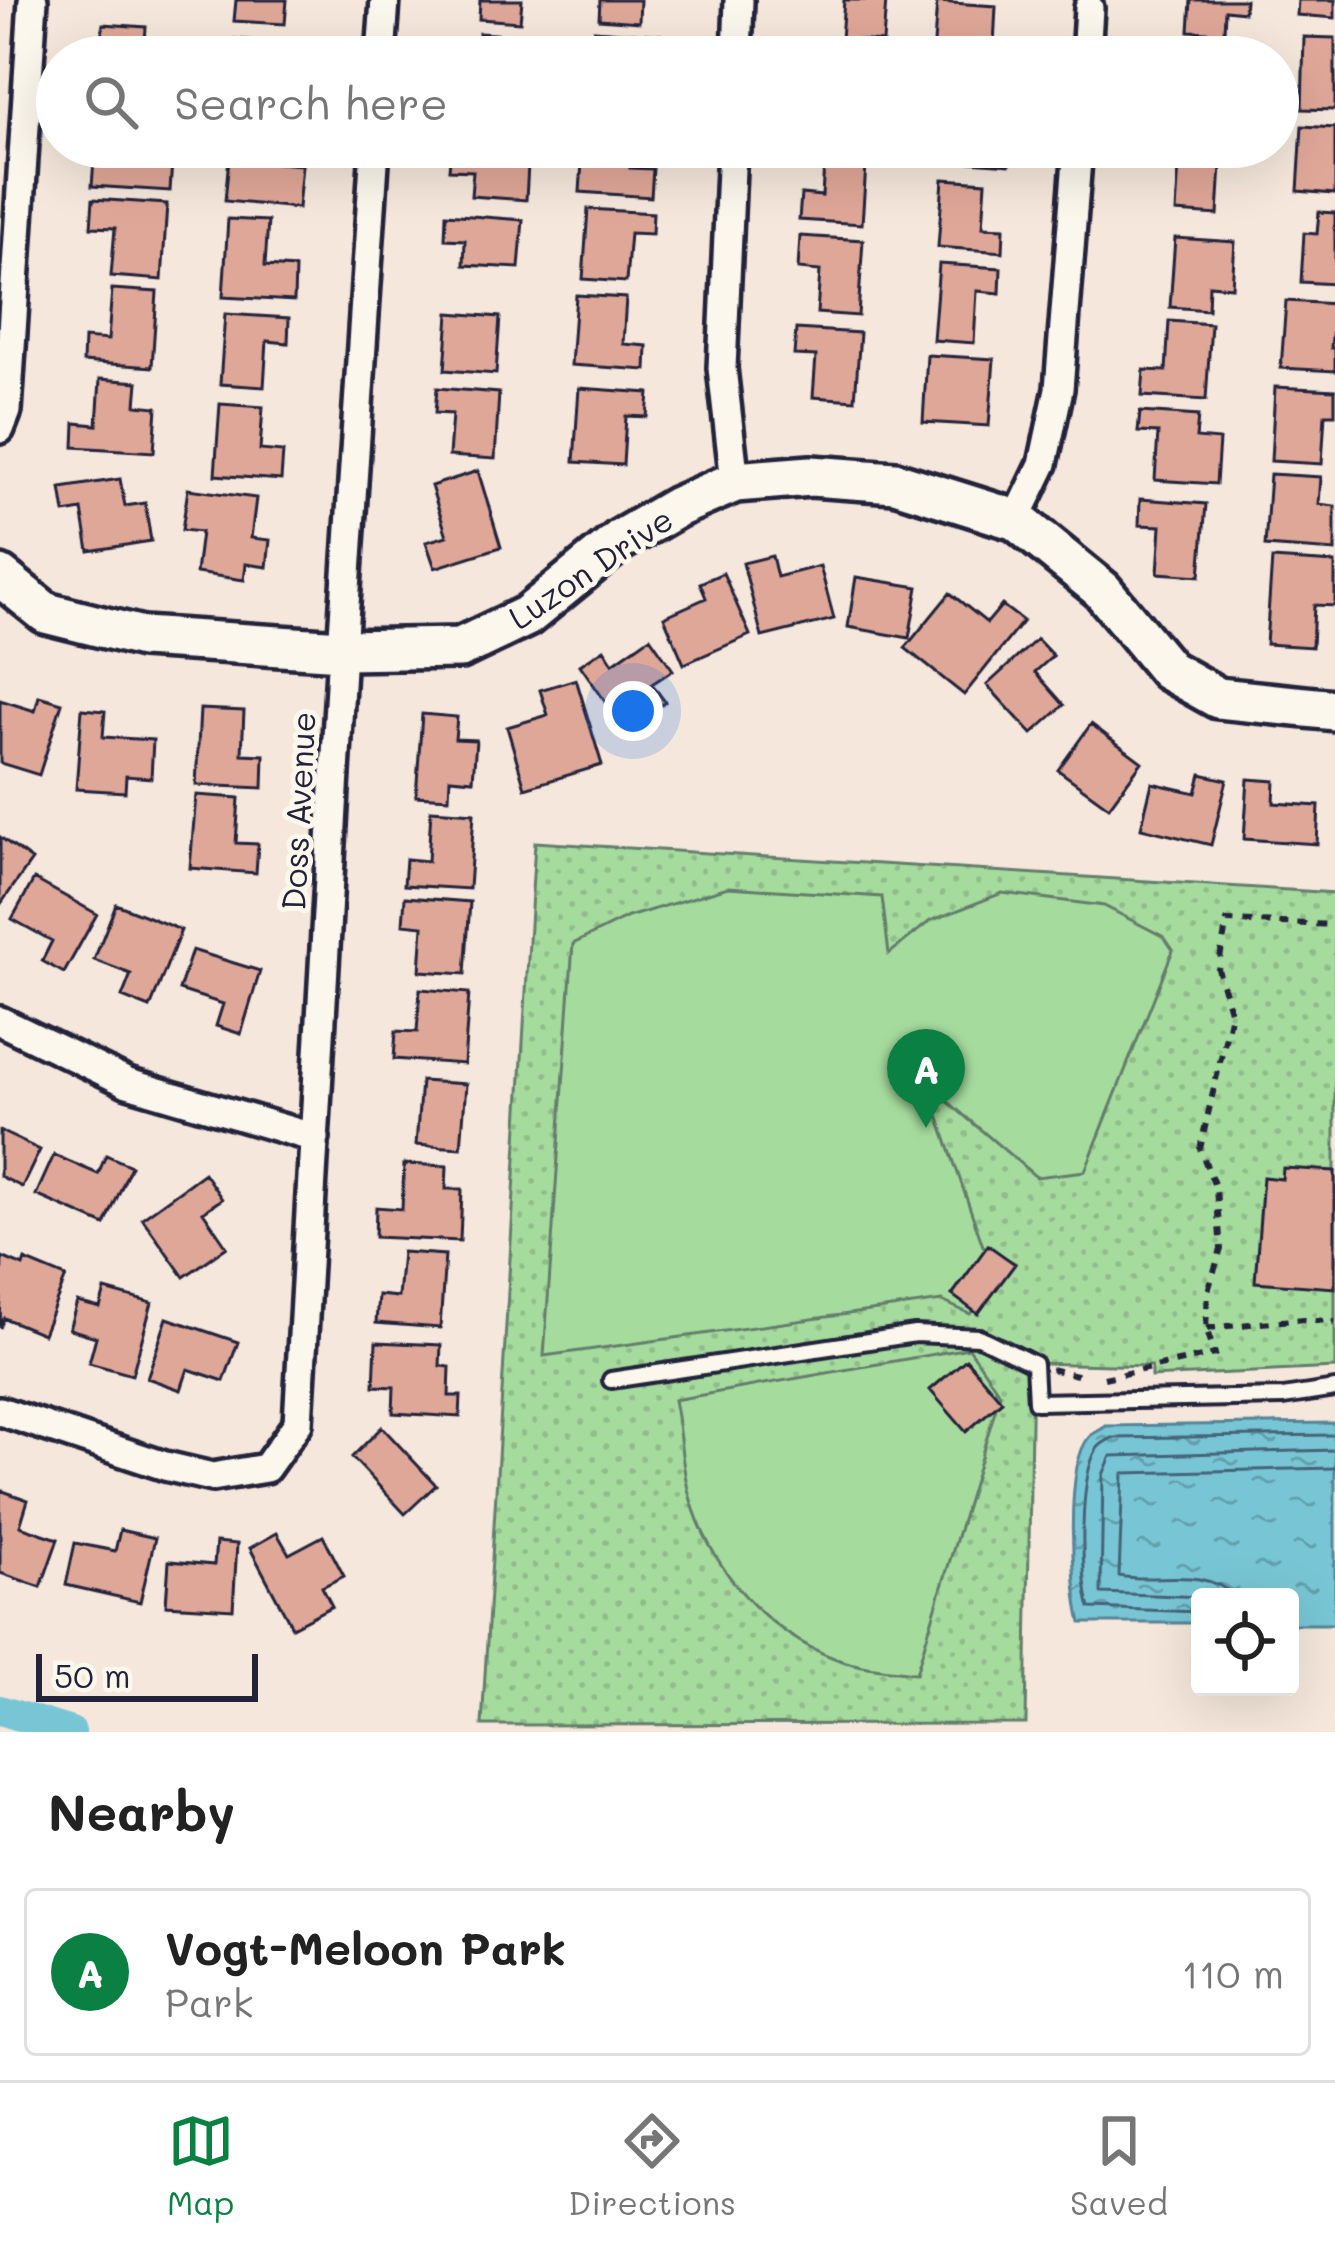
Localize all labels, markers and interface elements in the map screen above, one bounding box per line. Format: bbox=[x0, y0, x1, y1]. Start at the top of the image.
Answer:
search box bbox=[36, 36, 1299, 168]
icon: search bbox=[78, 69, 144, 135]
text: Search here bbox=[174, 73, 448, 131]
street label: Luzon Drive bbox=[499, 496, 681, 638]
your location bbox=[603, 681, 663, 741]
street label: Doss Avenue bbox=[270, 710, 324, 912]
pin: A bbox=[887, 1029, 965, 1128]
map controls bbox=[1191, 1588, 1299, 1696]
button: locate bbox=[1191, 1588, 1299, 1696]
scale bar bbox=[36, 1648, 258, 1701]
text: 50 m bbox=[54, 1653, 130, 1696]
text: Nearby bbox=[48, 1777, 235, 1844]
text: Vogt-Meloon Park bbox=[165, 1918, 566, 1976]
text: A bbox=[76, 1947, 104, 1998]
text: 110 m bbox=[1182, 1947, 1284, 1998]
text: Park bbox=[165, 1976, 253, 2027]
tab: Map bbox=[167, 2108, 234, 2223]
tab: Directions bbox=[568, 2108, 736, 2223]
tab: Saved bbox=[1070, 2108, 1168, 2223]

